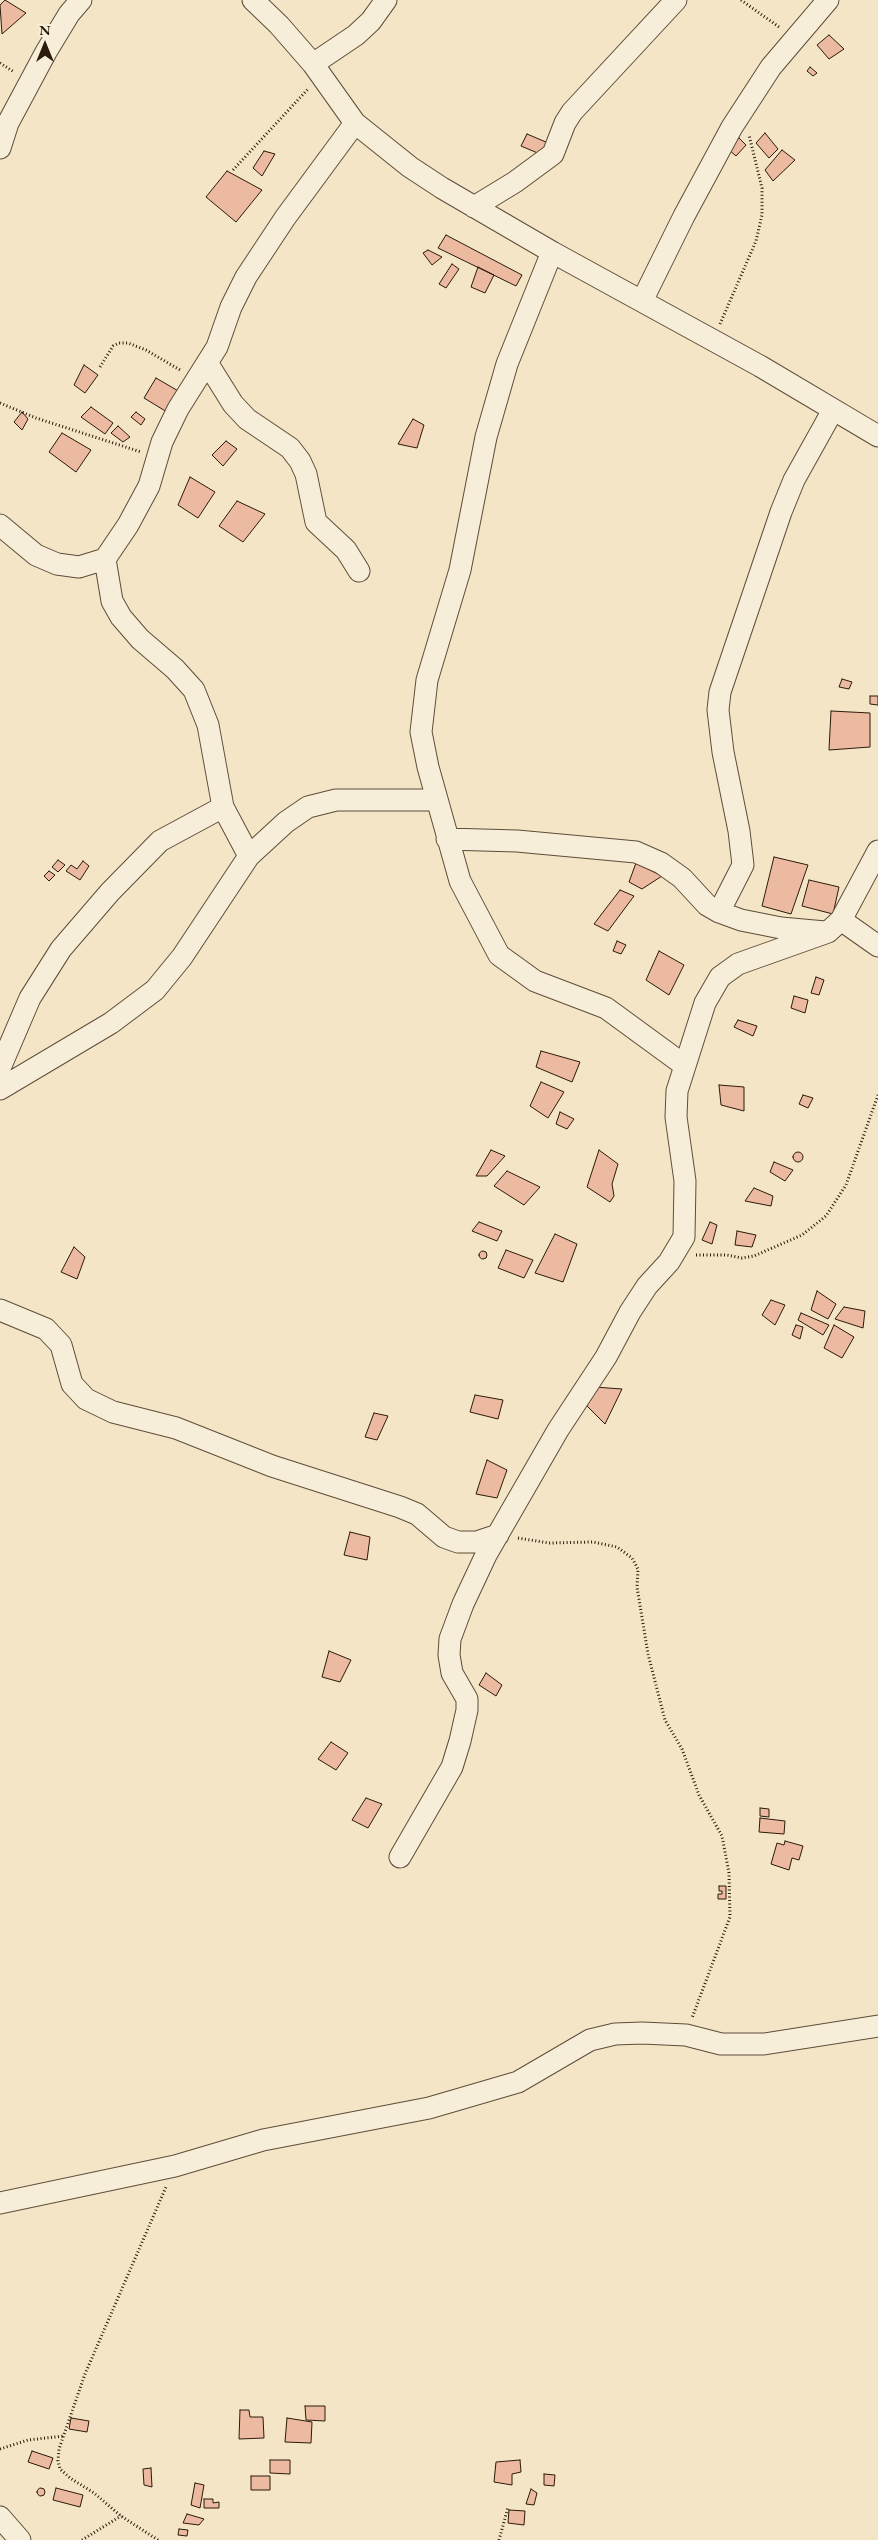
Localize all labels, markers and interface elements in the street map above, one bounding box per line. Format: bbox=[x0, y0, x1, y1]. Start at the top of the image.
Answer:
north arrow bbox=[20, 20, 70, 70]
text: N bbox=[39, 21, 51, 39]

